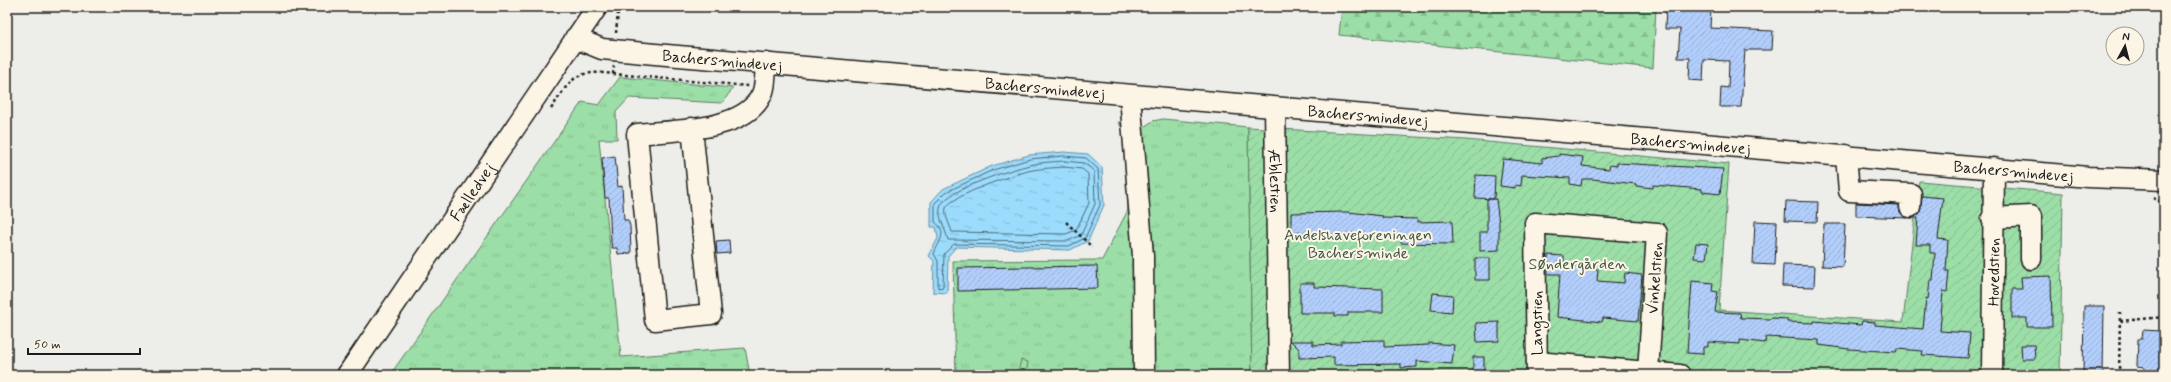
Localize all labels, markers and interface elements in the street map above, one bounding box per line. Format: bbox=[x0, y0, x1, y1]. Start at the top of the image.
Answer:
north arrow bbox=[2105, 26, 2145, 66]
text: N bbox=[2122, 30, 2131, 44]
street label: Bachersmindevej bbox=[661, 46, 783, 77]
street label: Bachersmindevej bbox=[984, 73, 1106, 105]
street label: Bachersmindevej bbox=[1307, 101, 1429, 132]
street label: Bachersmindevej bbox=[1630, 129, 1752, 160]
street label: Æblestien bbox=[1264, 149, 1286, 213]
street label: Bachersmindevej bbox=[1952, 156, 2074, 188]
street label: Fælledvej bbox=[446, 159, 500, 226]
park label: Andelshaveforeningen Bachersminde bbox=[1284, 225, 1432, 264]
street label: Hovedstien bbox=[1984, 238, 2005, 306]
street label: Vinkelstien bbox=[1643, 241, 1668, 315]
park label: Søndergården bbox=[1529, 254, 1628, 275]
street label: Langstien bbox=[1527, 291, 1549, 355]
scale bar bbox=[28, 330, 140, 356]
text: 50 m bbox=[34, 337, 61, 353]

